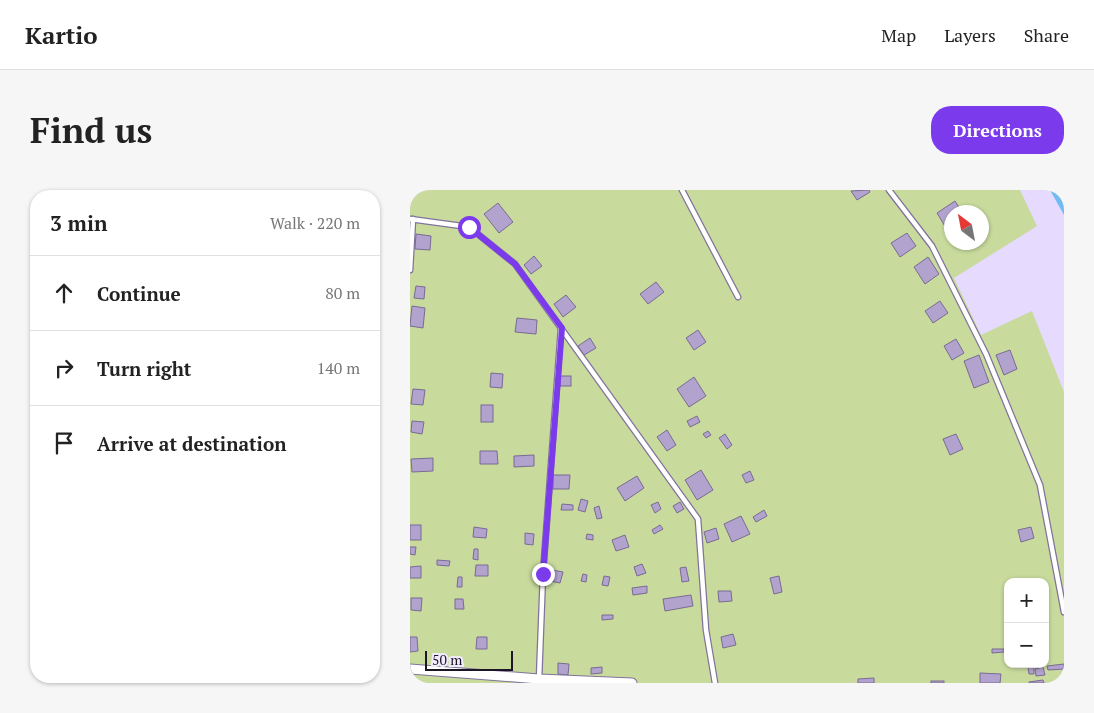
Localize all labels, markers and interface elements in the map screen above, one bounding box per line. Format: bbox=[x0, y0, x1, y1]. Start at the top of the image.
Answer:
text: Kartio bbox=[25, 19, 98, 51]
text: Map bbox=[881, 23, 916, 47]
text: Layers bbox=[944, 23, 996, 47]
text: Share bbox=[1024, 23, 1069, 47]
button: Directions bbox=[931, 106, 1064, 154]
text: Find us bbox=[30, 107, 152, 153]
north arrow bbox=[944, 205, 989, 250]
text: 3 min bbox=[50, 209, 107, 237]
text: Walk · 220 m bbox=[270, 212, 360, 234]
route start bbox=[458, 216, 481, 239]
icon: ahead bbox=[50, 279, 78, 307]
text: Continue bbox=[97, 281, 181, 306]
text: 80 m bbox=[325, 282, 360, 304]
icon: right bbox=[50, 354, 78, 382]
text: Turn right bbox=[97, 356, 191, 381]
text: 140 m bbox=[317, 357, 360, 379]
icon: arrive bbox=[50, 429, 78, 457]
text: Arrive at destination bbox=[97, 431, 286, 456]
route end bbox=[532, 563, 555, 586]
map controls bbox=[1004, 578, 1049, 668]
button: + bbox=[1004, 578, 1049, 623]
button: − bbox=[1004, 623, 1049, 668]
scale bar bbox=[425, 648, 512, 671]
text: 50 m bbox=[432, 650, 462, 669]

